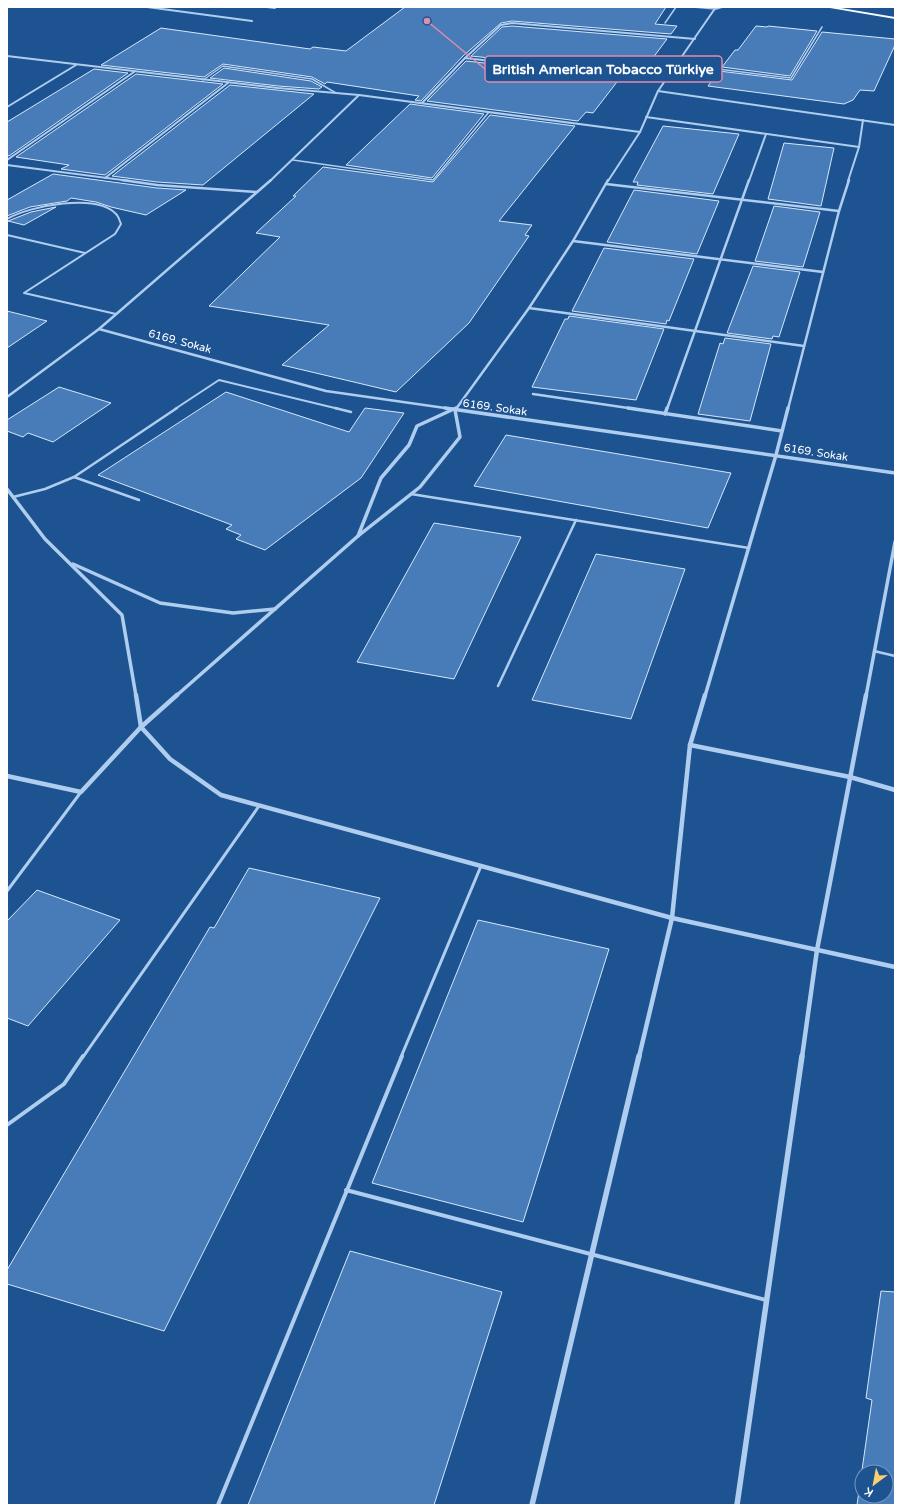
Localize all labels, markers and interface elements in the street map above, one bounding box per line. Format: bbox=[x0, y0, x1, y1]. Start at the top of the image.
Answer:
callout: British American Tobacco Türkiye bbox=[485, 56, 722, 82]
text: British American Tobacco Türkiye bbox=[492, 61, 714, 78]
street label: 6169. Sokak bbox=[147, 327, 213, 356]
street label: 6169. Sokak bbox=[462, 397, 528, 418]
street label: 6169. Sokak bbox=[783, 441, 849, 464]
north arrow bbox=[854, 1464, 894, 1504]
text: K bbox=[862, 1484, 876, 1500]

